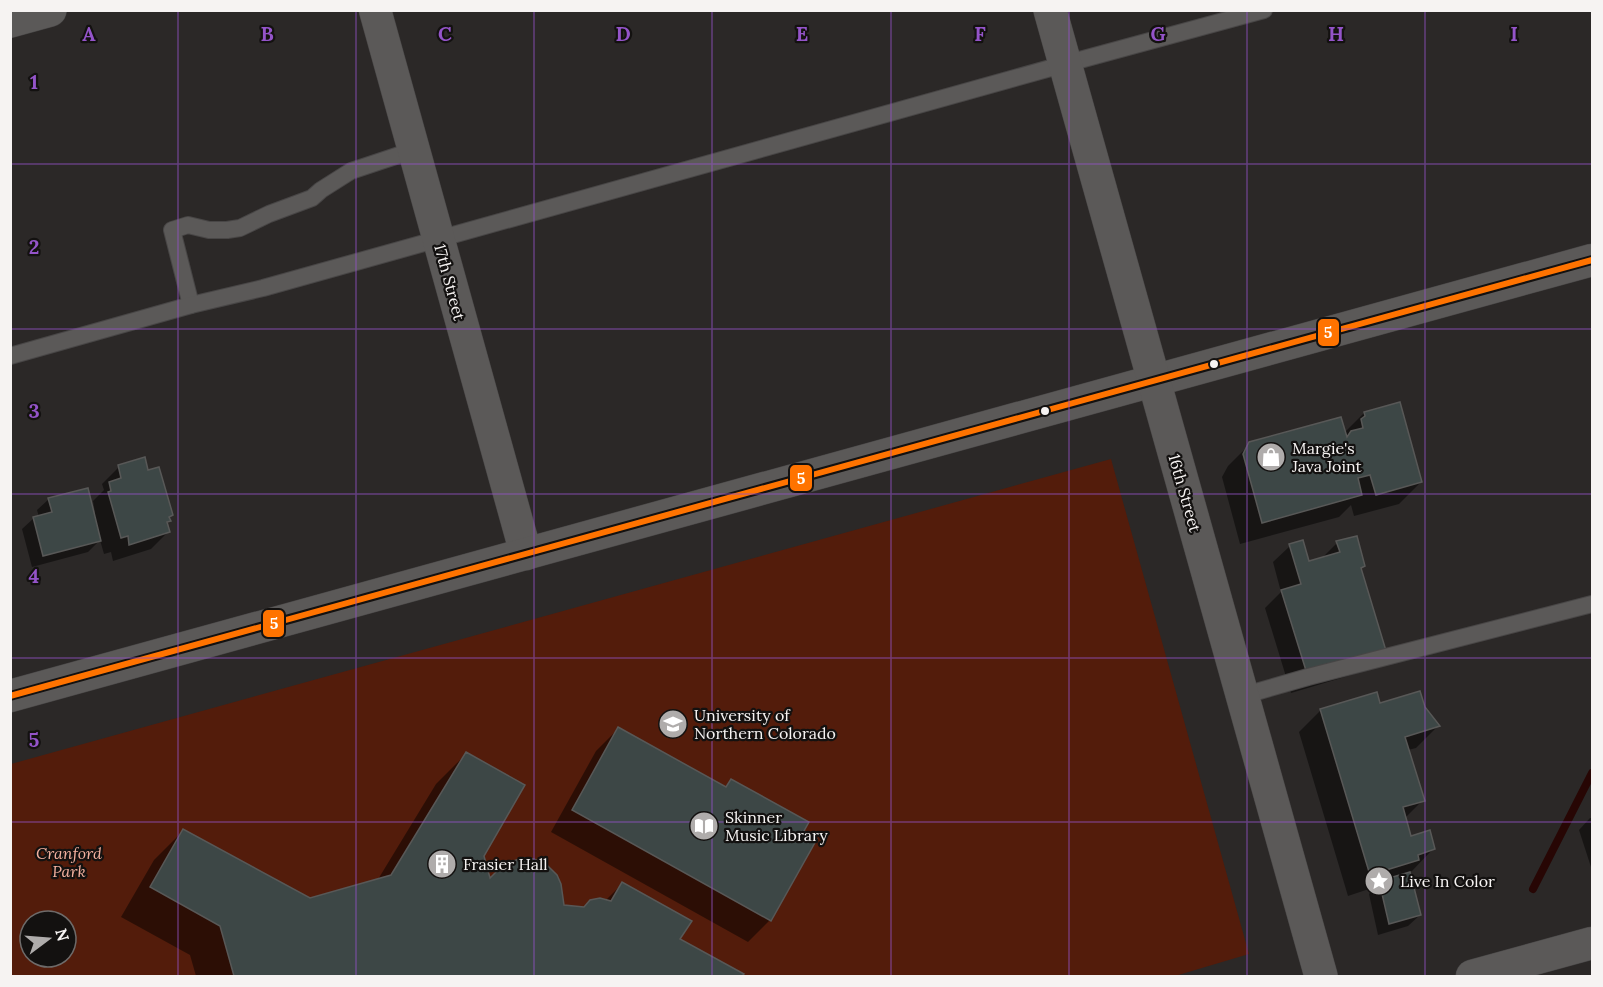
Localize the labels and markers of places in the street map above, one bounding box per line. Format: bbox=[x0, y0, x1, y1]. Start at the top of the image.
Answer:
unlabelled marker bbox=[1208, 358, 1220, 370]
unlabelled marker bbox=[1039, 405, 1051, 417]
place label: Margie's Java Joint bbox=[1291, 438, 1362, 476]
shop icon: Margie's Java Joint bbox=[1255, 441, 1287, 473]
place label: University of Northern Colorado bbox=[694, 705, 836, 743]
school or university icon: University of Northern Colorado bbox=[657, 708, 689, 740]
place label: Skinner Music Library bbox=[725, 807, 828, 845]
library icon: Skinner Music Library bbox=[688, 810, 720, 842]
building icon: Frasier Hall bbox=[426, 848, 458, 880]
place label: Frasier Hall bbox=[463, 854, 548, 874]
place icon: Live In Color bbox=[1363, 865, 1395, 897]
place label: Live In Color bbox=[1400, 871, 1495, 891]

